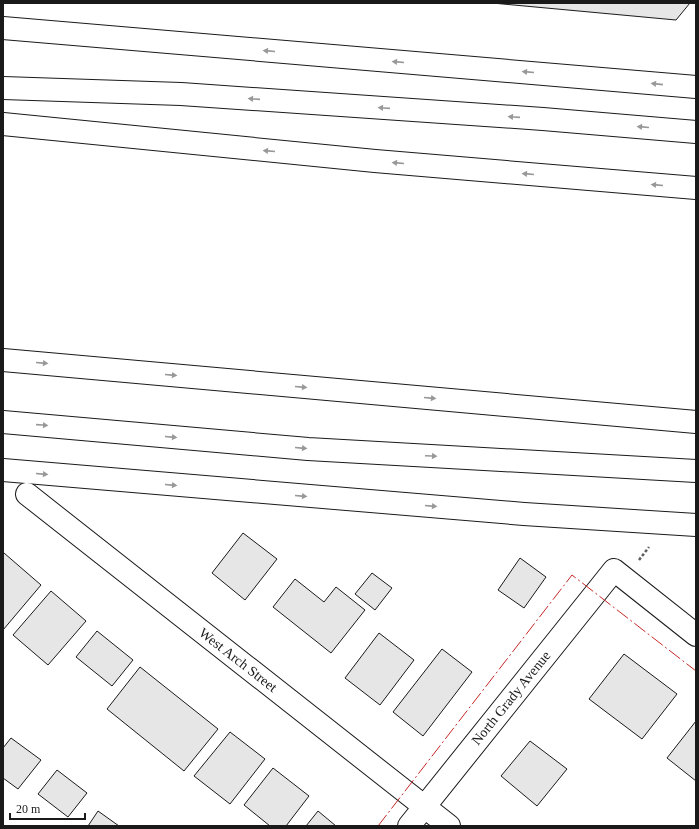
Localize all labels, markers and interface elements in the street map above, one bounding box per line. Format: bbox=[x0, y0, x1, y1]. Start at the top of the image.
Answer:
one-way arrow bbox=[263, 47, 275, 54]
one-way arrow bbox=[392, 58, 404, 65]
one-way arrow bbox=[522, 69, 534, 76]
one-way arrow bbox=[651, 80, 663, 87]
one-way arrow bbox=[248, 95, 260, 102]
one-way arrow bbox=[378, 105, 390, 112]
one-way arrow bbox=[508, 114, 520, 121]
one-way arrow bbox=[637, 124, 649, 131]
one-way arrow bbox=[263, 147, 275, 154]
one-way arrow bbox=[392, 159, 404, 166]
one-way arrow bbox=[522, 170, 534, 177]
one-way arrow bbox=[651, 182, 663, 188]
one-way arrow bbox=[36, 360, 48, 367]
one-way arrow bbox=[165, 372, 177, 378]
one-way arrow bbox=[295, 383, 307, 390]
one-way arrow bbox=[424, 395, 436, 402]
one-way arrow bbox=[36, 422, 48, 429]
one-way arrow bbox=[165, 433, 177, 440]
one-way arrow bbox=[295, 445, 307, 452]
one-way arrow bbox=[425, 453, 438, 459]
one-way arrow bbox=[36, 470, 48, 477]
one-way arrow bbox=[165, 481, 177, 488]
one-way arrow bbox=[295, 492, 307, 499]
one-way arrow bbox=[424, 503, 437, 510]
street label: West Arch Street bbox=[196, 625, 280, 695]
street label: North Grady Avenue bbox=[469, 648, 553, 748]
scale bar bbox=[10, 795, 85, 821]
text: 20 m bbox=[16, 802, 41, 816]

